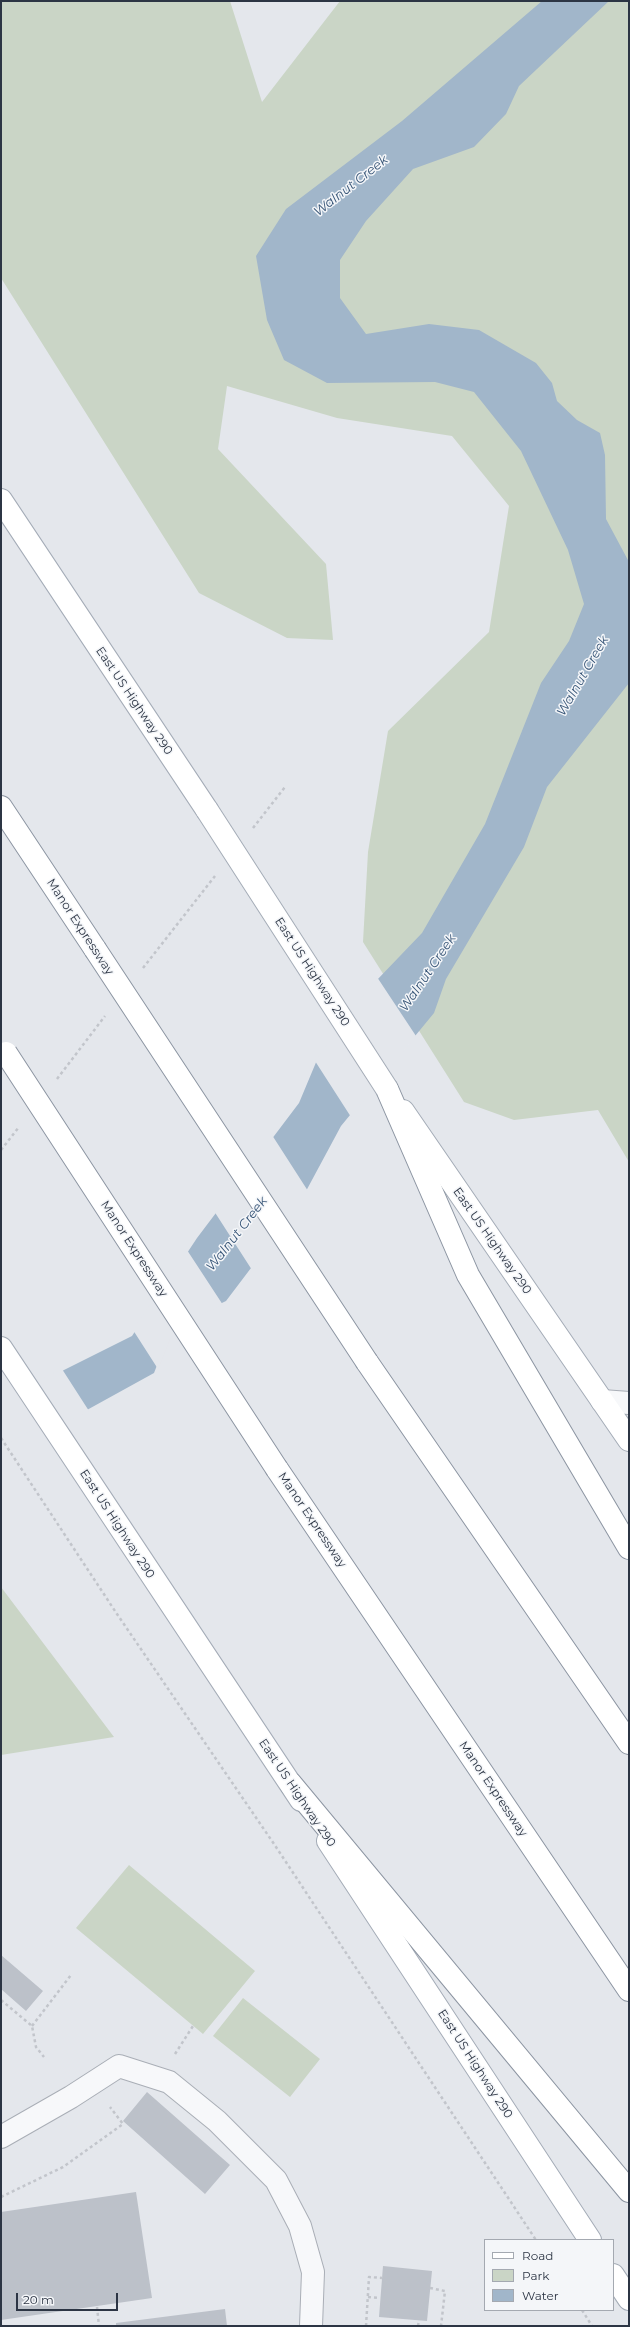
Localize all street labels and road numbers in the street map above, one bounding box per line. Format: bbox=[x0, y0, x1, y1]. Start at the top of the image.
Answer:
street label: East US Highway 290 bbox=[93, 644, 175, 758]
street label: Manor Expressway bbox=[44, 876, 116, 978]
street label: East US Highway 290 bbox=[271, 915, 353, 1029]
street label: East US Highway 290 bbox=[450, 1185, 534, 1297]
street label: Manor Expressway bbox=[98, 1198, 170, 1300]
street label: East US Highway 290 bbox=[76, 1467, 158, 1581]
street label: Manor Expressway bbox=[275, 1470, 349, 1570]
street label: East US Highway 290 bbox=[256, 1736, 338, 1850]
street label: Manor Expressway bbox=[456, 1739, 530, 1839]
street label: East US Highway 290 bbox=[434, 2007, 516, 2121]

